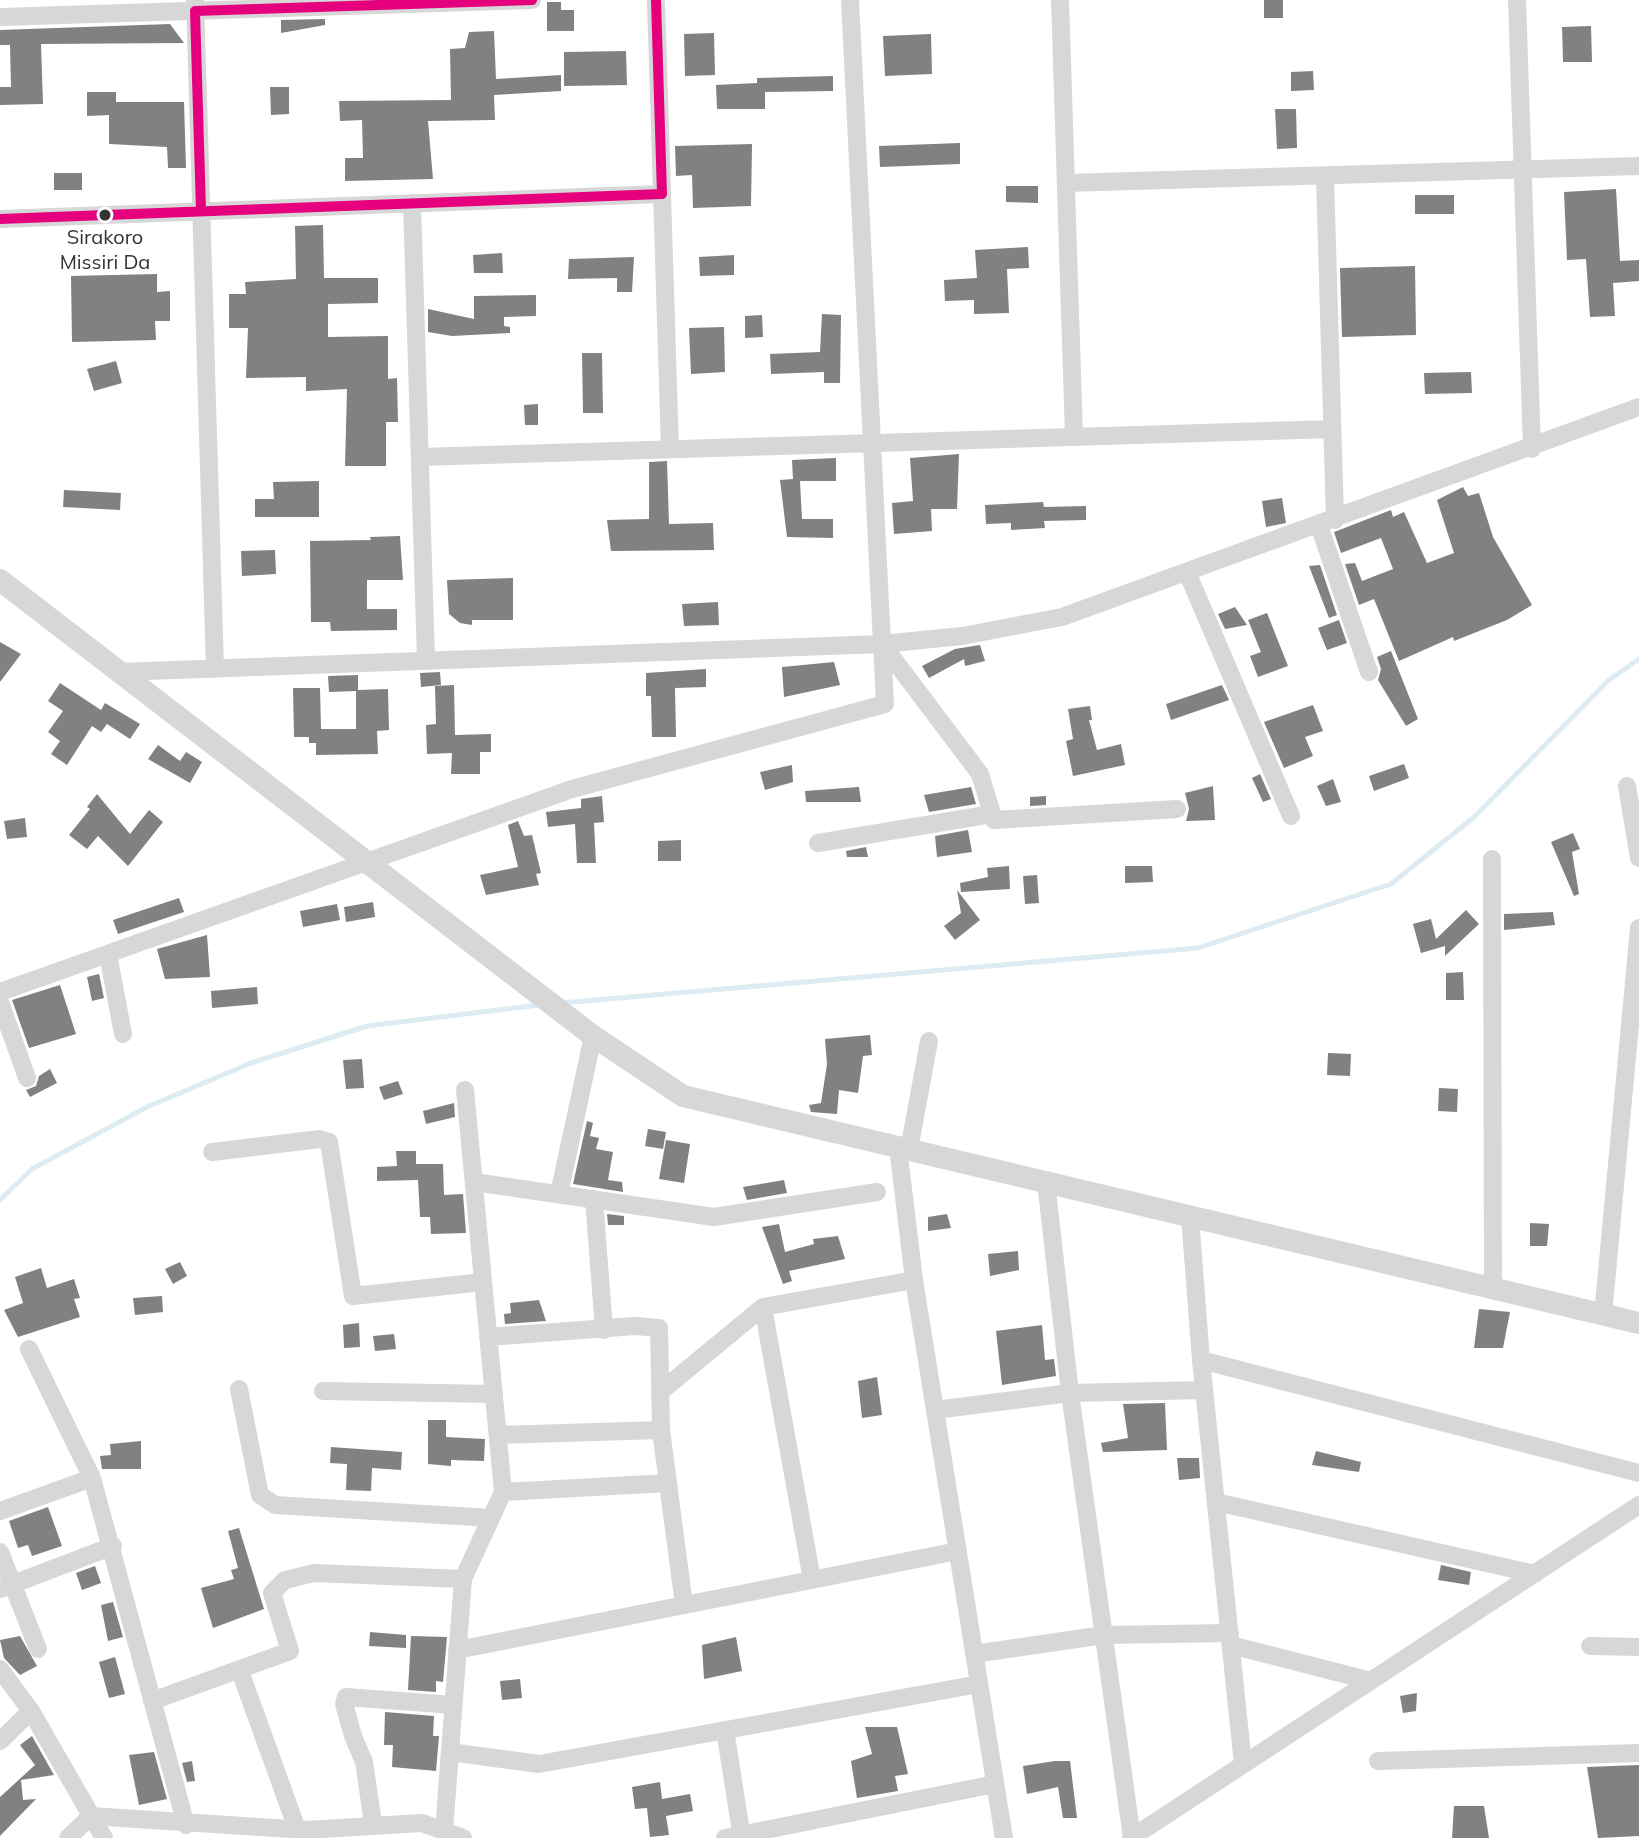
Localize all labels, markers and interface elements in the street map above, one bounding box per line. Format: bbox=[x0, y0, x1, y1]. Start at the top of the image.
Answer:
marker: Sirakoro Missiri Da bbox=[97, 207, 113, 223]
place label: Sirakoro Missiri Da bbox=[60, 226, 150, 273]

